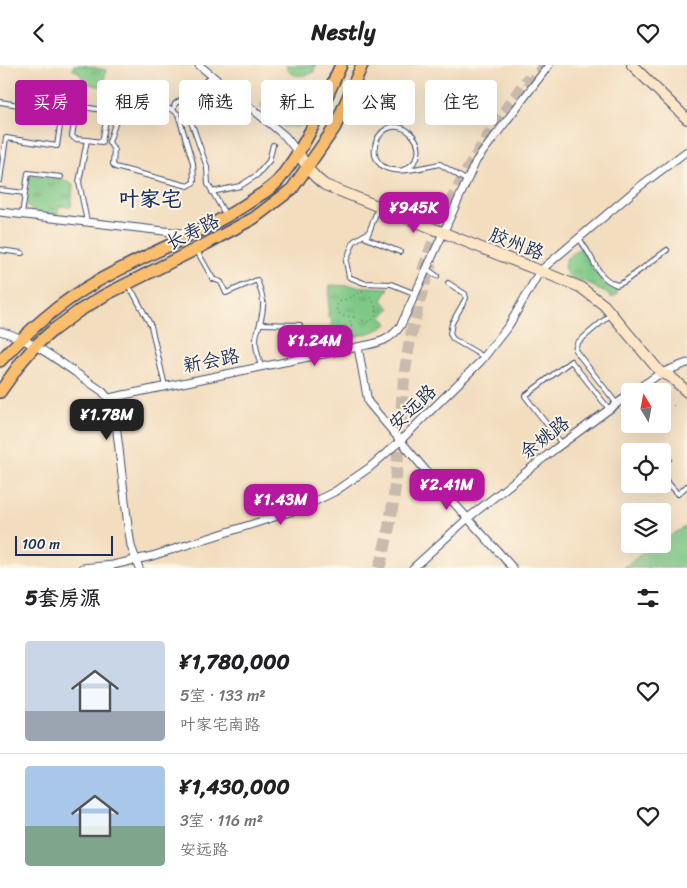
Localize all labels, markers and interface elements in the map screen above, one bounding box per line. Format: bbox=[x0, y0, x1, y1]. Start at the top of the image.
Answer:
text: Nestly bbox=[312, 13, 375, 52]
icon: back bbox=[25, 19, 53, 47]
icon: heart bbox=[634, 19, 662, 47]
chip: 买房 bbox=[15, 80, 87, 125]
chip: 租房 bbox=[97, 80, 169, 125]
chip: 筛选 bbox=[179, 80, 251, 125]
chip: 新上 bbox=[261, 80, 333, 125]
chip: 公寓 bbox=[343, 80, 415, 125]
chip: 住宅 bbox=[425, 80, 497, 125]
district label: 叶家宅 bbox=[119, 180, 182, 218]
pin: ¥945K bbox=[379, 191, 449, 234]
text: ¥945K bbox=[390, 193, 438, 222]
street label: 长寿路 bbox=[159, 204, 225, 259]
street label: 胶州路 bbox=[484, 218, 549, 269]
pin: ¥1.24M bbox=[274, 325, 356, 367]
text: ¥1.24M bbox=[289, 326, 341, 355]
street label: 新会路 bbox=[180, 339, 242, 382]
street label: 安远路 bbox=[380, 376, 444, 439]
north arrow bbox=[621, 383, 671, 433]
map controls bbox=[621, 383, 671, 553]
pin: ¥1.78M bbox=[66, 399, 148, 441]
text: ¥1.78M bbox=[81, 400, 133, 429]
street label: 余姚路 bbox=[512, 407, 577, 468]
button: locate bbox=[621, 443, 671, 493]
pin: ¥2.41M bbox=[406, 469, 488, 511]
text: ¥2.41M bbox=[421, 470, 473, 499]
pin: ¥1.43M bbox=[240, 483, 322, 526]
text: ¥1.43M bbox=[255, 485, 307, 514]
button: layers bbox=[621, 503, 671, 553]
text: 100 m bbox=[22, 532, 60, 557]
scale bar bbox=[15, 533, 112, 556]
text: 5套房源 bbox=[25, 579, 101, 617]
icon: filters bbox=[634, 584, 662, 612]
text: ¥1,780,000 bbox=[180, 643, 290, 681]
icon: home bbox=[65, 661, 125, 721]
icon: heart bbox=[634, 677, 662, 705]
text: 5室 · 133 m² bbox=[180, 681, 266, 710]
text: 叶家宅南路 bbox=[180, 710, 260, 739]
text: ¥1,430,000 bbox=[180, 768, 290, 806]
icon: home bbox=[65, 786, 125, 846]
icon: heart bbox=[634, 802, 662, 830]
text: 3室 · 116 m² bbox=[180, 806, 263, 835]
text: 安远路 bbox=[180, 835, 228, 864]

